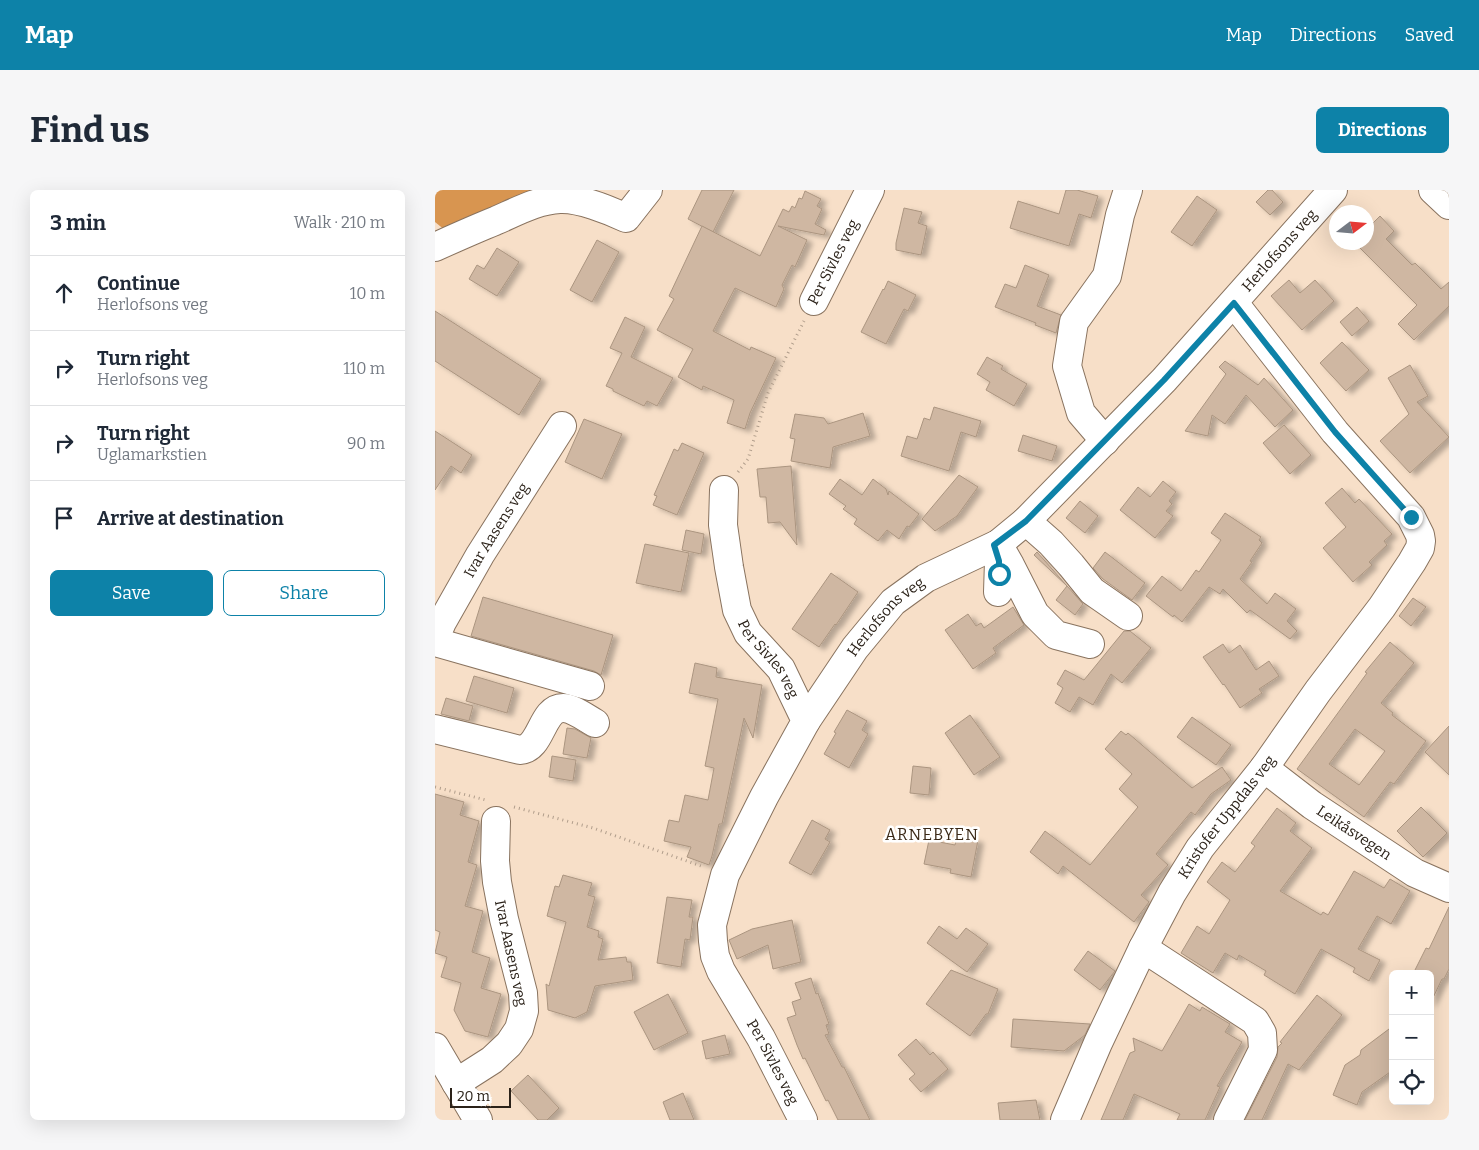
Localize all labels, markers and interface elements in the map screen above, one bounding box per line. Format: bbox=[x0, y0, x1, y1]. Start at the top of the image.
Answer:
text: Map bbox=[25, 21, 74, 49]
text: Map bbox=[1226, 24, 1262, 46]
text: Directions bbox=[1290, 24, 1377, 46]
text: Saved bbox=[1405, 24, 1454, 46]
button: Directions bbox=[1316, 107, 1449, 153]
text: Find us bbox=[30, 109, 150, 151]
street label: Herlofsons veg bbox=[1238, 205, 1321, 295]
north arrow bbox=[1329, 205, 1374, 250]
text: 3 min bbox=[50, 210, 106, 236]
text: Walk · 210 m bbox=[294, 213, 385, 232]
street label: Per Sivles veg bbox=[804, 216, 862, 308]
text: Continue bbox=[97, 272, 180, 295]
icon: ahead bbox=[50, 279, 78, 307]
text: 10 m bbox=[350, 284, 385, 303]
text: Herlofsons veg bbox=[97, 295, 208, 314]
text: Turn right bbox=[97, 347, 190, 370]
icon: right bbox=[50, 354, 78, 382]
text: 110 m bbox=[343, 359, 385, 378]
text: Herlofsons veg bbox=[97, 370, 208, 389]
text: Turn right bbox=[97, 422, 190, 445]
icon: right bbox=[50, 429, 78, 457]
text: 90 m bbox=[347, 434, 385, 453]
text: Uglamarkstien bbox=[97, 445, 207, 464]
street label: Ivar Aasens veg bbox=[460, 480, 533, 581]
icon: arrive bbox=[50, 504, 78, 532]
route end bbox=[1400, 506, 1423, 529]
text: Arrive at destination bbox=[97, 507, 284, 530]
route start bbox=[988, 563, 1011, 586]
button: Save bbox=[50, 570, 213, 616]
button: Share bbox=[223, 570, 385, 616]
street label: Herlofsons veg bbox=[843, 573, 928, 660]
street label: Per Sivles veg bbox=[734, 617, 803, 701]
street label: Kristofer Uppdals veg bbox=[1174, 752, 1279, 882]
street label: Leikåsvegen bbox=[1313, 802, 1395, 864]
district label: ARNEBYEN bbox=[885, 825, 979, 844]
street label: Ivar Aasens veg bbox=[491, 898, 531, 1008]
map controls bbox=[1389, 970, 1434, 1105]
button: + bbox=[1389, 970, 1434, 1015]
button: − bbox=[1389, 1015, 1434, 1060]
street label: Per Sivles veg bbox=[743, 1016, 803, 1108]
button: locate bbox=[1389, 1060, 1434, 1105]
scale bar bbox=[450, 1085, 511, 1108]
text: 20 m bbox=[457, 1088, 490, 1105]

